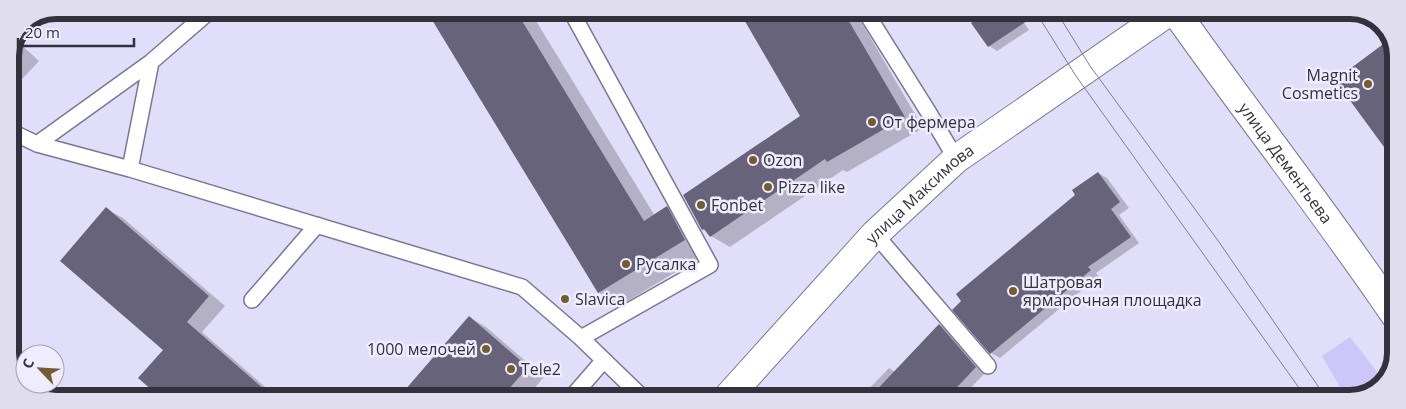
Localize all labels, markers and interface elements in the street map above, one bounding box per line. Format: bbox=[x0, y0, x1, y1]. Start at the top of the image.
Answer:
scale bar bbox=[18, 15, 134, 47]
text: 20 m bbox=[25, 22, 60, 42]
place label: Magnit Cosmetics bbox=[1282, 64, 1358, 104]
marker: Magnit Cosmetics bbox=[1362, 78, 1374, 90]
street label: улица Дементьева bbox=[1234, 98, 1338, 228]
place label: От фермера bbox=[882, 111, 976, 133]
marker: От фермера bbox=[866, 116, 878, 128]
street label: улица Максимова bbox=[860, 139, 978, 248]
place label: Ozon bbox=[763, 149, 802, 171]
marker: Ozon bbox=[747, 154, 759, 166]
place label: Pizza like bbox=[778, 176, 845, 198]
marker: Pizza like bbox=[762, 181, 774, 193]
place label: Fonbet bbox=[711, 194, 763, 216]
marker: Fonbet bbox=[695, 199, 707, 211]
place label: Русалка bbox=[636, 253, 697, 275]
marker: Русалка bbox=[620, 258, 632, 270]
place label: Шатровая ярмарочная площадка bbox=[1023, 271, 1202, 311]
marker: Шатровая ярмарочная площадка bbox=[1007, 285, 1019, 297]
place label: Slavica bbox=[575, 288, 625, 310]
marker: Slavica bbox=[559, 293, 571, 305]
place label: 1000 мелочей bbox=[367, 338, 476, 360]
marker: 1000 мелочей bbox=[480, 343, 492, 355]
north arrow bbox=[15, 344, 65, 394]
text: С bbox=[17, 355, 38, 371]
place label: Tele2 bbox=[521, 358, 561, 380]
marker: Tele2 bbox=[505, 363, 517, 375]

